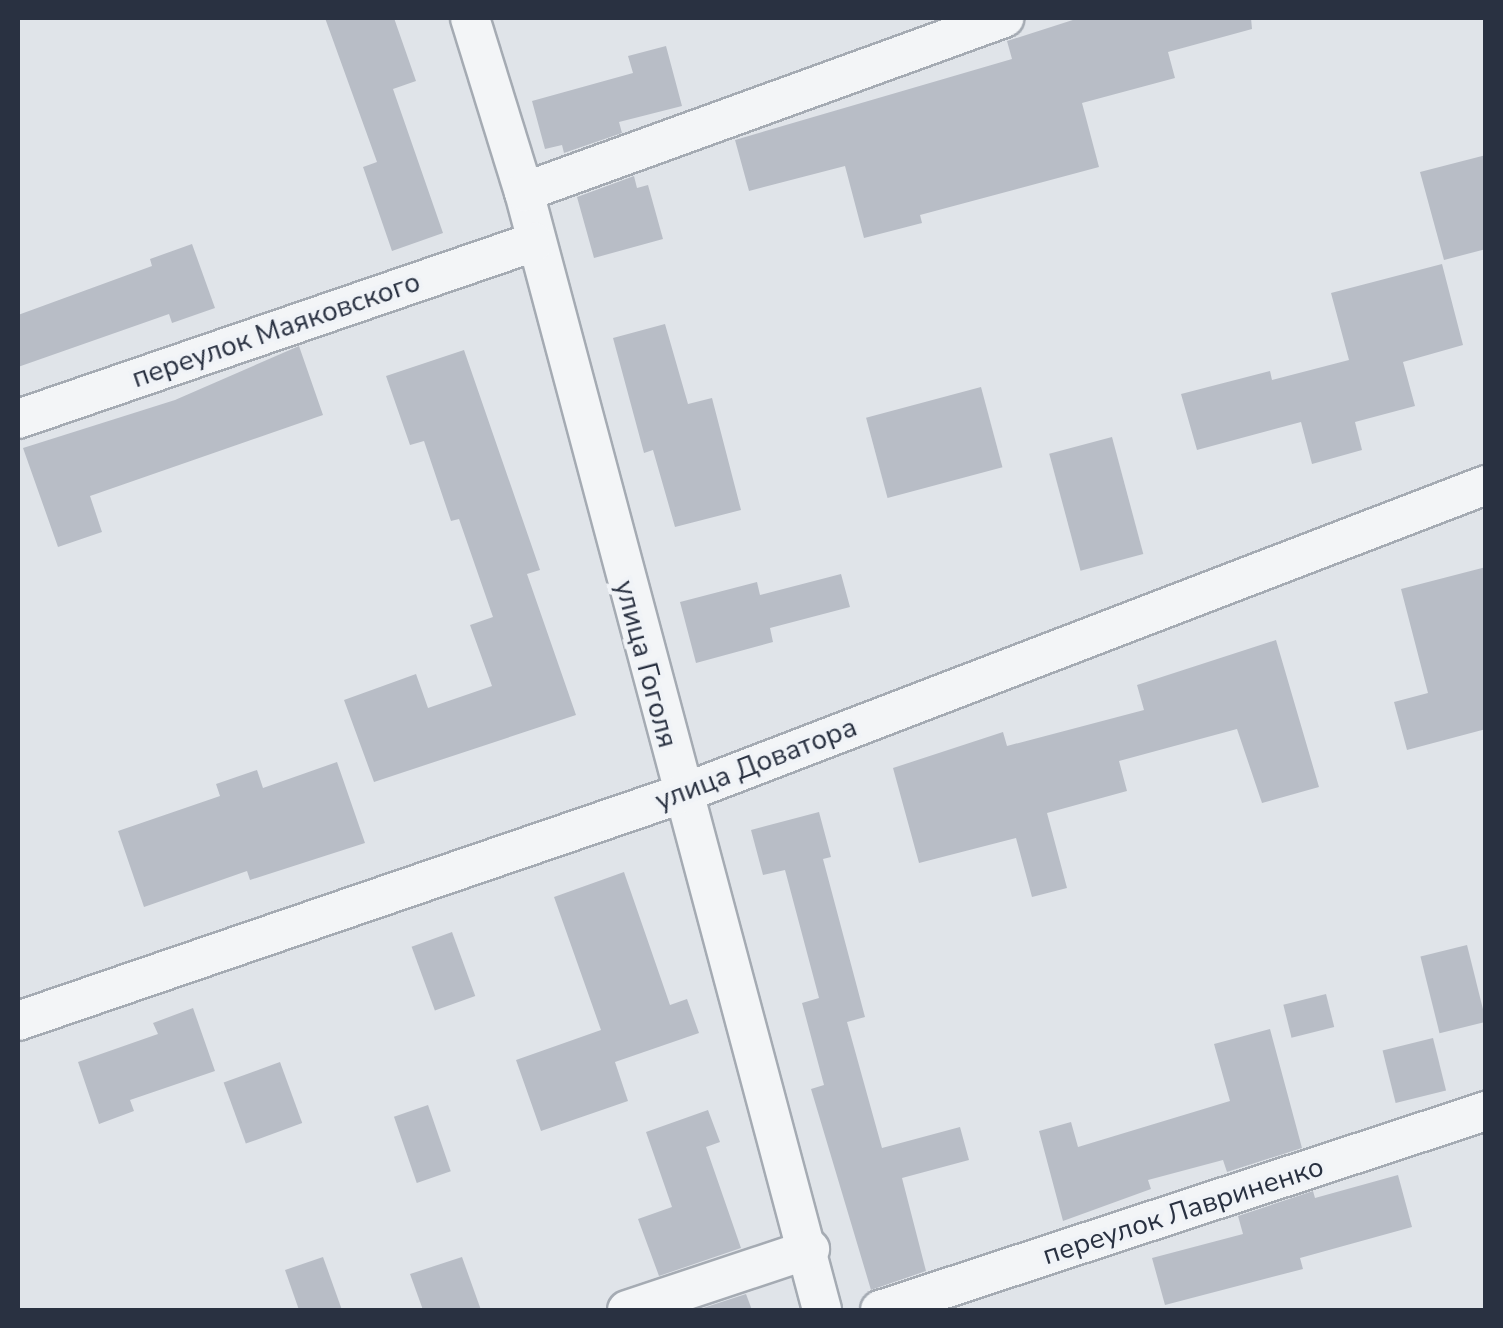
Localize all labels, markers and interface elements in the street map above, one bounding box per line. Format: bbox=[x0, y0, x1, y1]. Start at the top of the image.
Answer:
street label: переулок Маяковского bbox=[127, 265, 425, 395]
street label: улица Гоголя bbox=[608, 577, 684, 751]
street label: улица Доватора bbox=[650, 710, 862, 818]
street label: переулок Лавриненко bbox=[1038, 1150, 1328, 1272]

